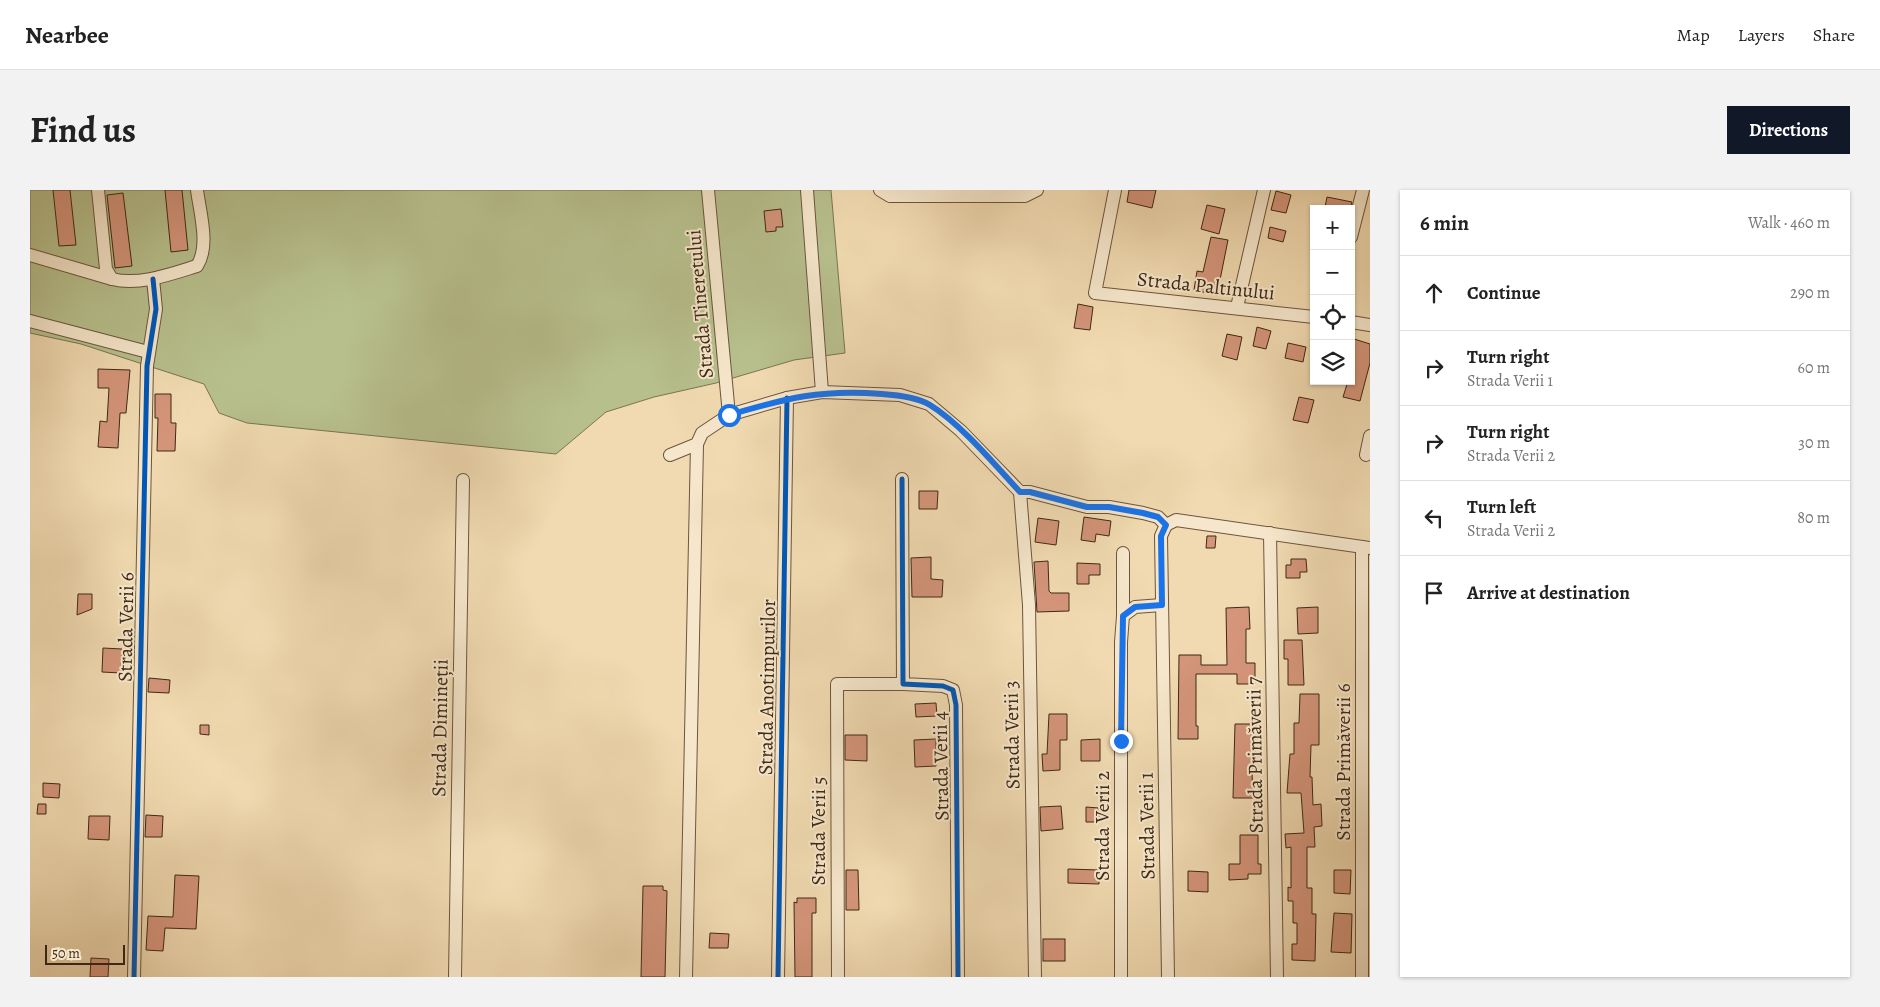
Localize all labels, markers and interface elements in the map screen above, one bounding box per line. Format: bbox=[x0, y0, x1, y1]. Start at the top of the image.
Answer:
text: Nearbee bbox=[25, 19, 109, 51]
text: Map bbox=[1677, 23, 1710, 47]
text: Layers bbox=[1738, 23, 1785, 47]
text: Share bbox=[1813, 23, 1855, 47]
text: Find us bbox=[30, 106, 136, 154]
button: Directions bbox=[1727, 106, 1850, 154]
map controls bbox=[1310, 205, 1355, 385]
button: + bbox=[1310, 205, 1355, 250]
text: 6 min bbox=[1420, 209, 1469, 237]
text: Walk · 460 m bbox=[1748, 212, 1830, 234]
street label: Strada Tineretului bbox=[680, 229, 720, 379]
button: − bbox=[1310, 250, 1355, 295]
street label: Strada Paltinului bbox=[1136, 265, 1276, 307]
icon: ahead bbox=[1420, 279, 1448, 307]
text: Continue bbox=[1467, 280, 1541, 306]
text: 290 m bbox=[1790, 282, 1830, 304]
button: locate bbox=[1310, 295, 1355, 340]
button: layers bbox=[1310, 340, 1355, 385]
text: Turn right bbox=[1467, 344, 1549, 370]
icon: right bbox=[1420, 354, 1448, 382]
text: 60 m bbox=[1798, 357, 1830, 379]
text: Strada Verii 1 bbox=[1467, 370, 1553, 392]
route start bbox=[718, 404, 741, 427]
text: Turn right bbox=[1467, 419, 1549, 445]
icon: right bbox=[1420, 429, 1448, 457]
text: 30 m bbox=[1798, 432, 1830, 454]
text: Strada Verii 2 bbox=[1467, 445, 1555, 467]
text: Turn left bbox=[1467, 494, 1536, 520]
icon: left bbox=[1420, 504, 1448, 532]
text: 80 m bbox=[1797, 507, 1830, 529]
text: Strada Verii 2 bbox=[1467, 520, 1555, 542]
street label: Strada Verii 6 bbox=[112, 572, 140, 682]
icon: arrive bbox=[1420, 579, 1448, 607]
text: Arrive at destination bbox=[1467, 580, 1630, 606]
street label: Strada Anotimpurilor bbox=[752, 598, 782, 775]
street label: Strada Dimineții bbox=[425, 659, 455, 797]
street label: Strada Primăverii 7 bbox=[1240, 676, 1270, 833]
street label: Strada Verii 3 bbox=[998, 680, 1026, 790]
street label: Strada Primăverii 6 bbox=[1330, 683, 1357, 841]
street label: Strada Verii 4 bbox=[927, 711, 955, 821]
route end bbox=[1110, 730, 1133, 753]
street label: Strada Verii 2 bbox=[1089, 770, 1116, 881]
street label: Strada Verii 1 bbox=[1133, 772, 1161, 880]
street label: Strada Verii 5 bbox=[805, 776, 832, 886]
scale bar bbox=[45, 942, 125, 965]
text: 50 m bbox=[52, 944, 80, 963]

